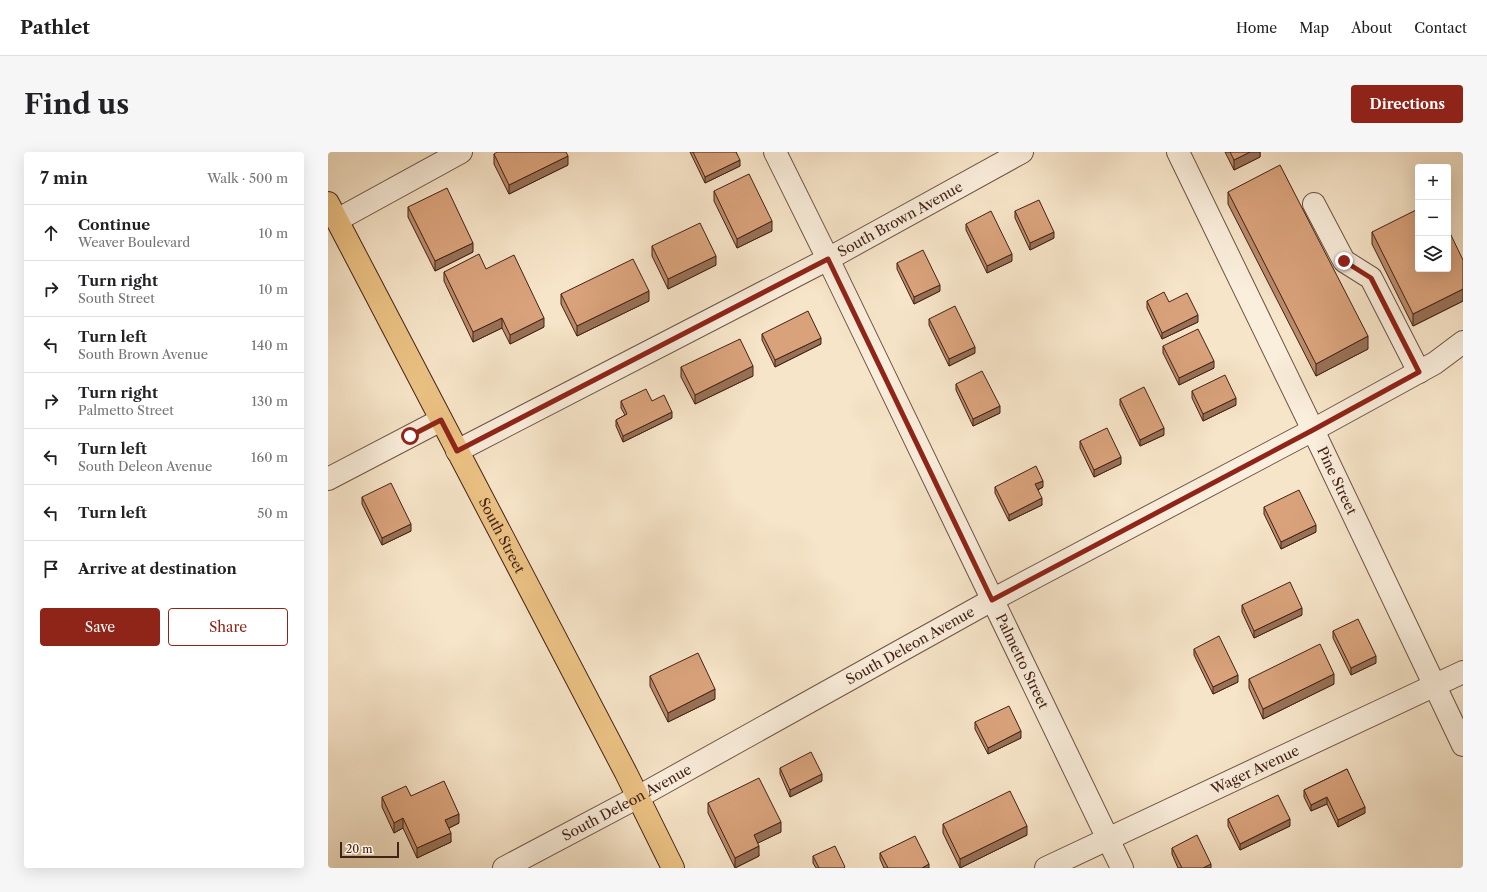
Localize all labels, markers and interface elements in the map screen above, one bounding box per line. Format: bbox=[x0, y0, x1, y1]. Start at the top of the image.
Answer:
text: Pathlet bbox=[20, 16, 90, 39]
text: Home bbox=[1236, 19, 1277, 37]
text: Map bbox=[1299, 19, 1329, 37]
text: About bbox=[1351, 19, 1392, 37]
text: Contact bbox=[1414, 19, 1467, 37]
button: Directions bbox=[1351, 85, 1463, 123]
text: Find us bbox=[24, 87, 129, 121]
map controls bbox=[1415, 164, 1451, 272]
button: + bbox=[1415, 164, 1451, 200]
text: 7 min bbox=[40, 168, 88, 188]
text: Walk · 500 m bbox=[207, 170, 288, 186]
street label: South Brown Avenue bbox=[834, 177, 966, 261]
button: − bbox=[1415, 200, 1451, 236]
text: Continue bbox=[78, 215, 150, 234]
icon: ahead bbox=[40, 222, 62, 244]
text: 10 m bbox=[259, 225, 288, 241]
text: Weaver Boulevard bbox=[78, 234, 190, 250]
button: layers bbox=[1415, 236, 1451, 272]
route end bbox=[1335, 252, 1353, 270]
text: Turn right bbox=[78, 271, 158, 290]
icon: right bbox=[40, 278, 62, 300]
text: 10 m bbox=[259, 281, 288, 297]
text: South Street bbox=[78, 290, 155, 306]
text: Turn left bbox=[78, 327, 147, 346]
icon: left bbox=[40, 334, 62, 356]
text: 140 m bbox=[251, 337, 288, 353]
text: South Brown Avenue bbox=[78, 346, 208, 362]
text: Turn right bbox=[78, 383, 158, 402]
icon: right bbox=[40, 390, 62, 412]
text: 130 m bbox=[252, 393, 288, 409]
text: Palmetto Street bbox=[78, 402, 174, 418]
route start bbox=[401, 427, 419, 445]
text: Turn left bbox=[78, 439, 147, 458]
street label: Pine Street bbox=[1313, 443, 1361, 518]
icon: left bbox=[40, 446, 62, 468]
text: 160 m bbox=[251, 449, 288, 465]
text: South Deleon Avenue bbox=[78, 458, 212, 474]
street label: South Street bbox=[475, 494, 529, 576]
icon: left bbox=[40, 502, 62, 524]
text: Turn left bbox=[78, 503, 147, 522]
text: 50 m bbox=[257, 505, 288, 521]
icon: arrive bbox=[40, 558, 62, 580]
text: Arrive at destination bbox=[78, 559, 237, 578]
street label: South Deleon Avenue bbox=[843, 602, 978, 689]
button: Save bbox=[40, 608, 160, 646]
button: Share bbox=[168, 608, 288, 646]
street label: Palmetto Street bbox=[992, 611, 1053, 712]
street label: Wager Avenue bbox=[1207, 741, 1302, 799]
street label: South Deleon Avenue bbox=[559, 760, 695, 845]
scale bar bbox=[340, 840, 399, 859]
text: 20 m bbox=[346, 842, 372, 856]

